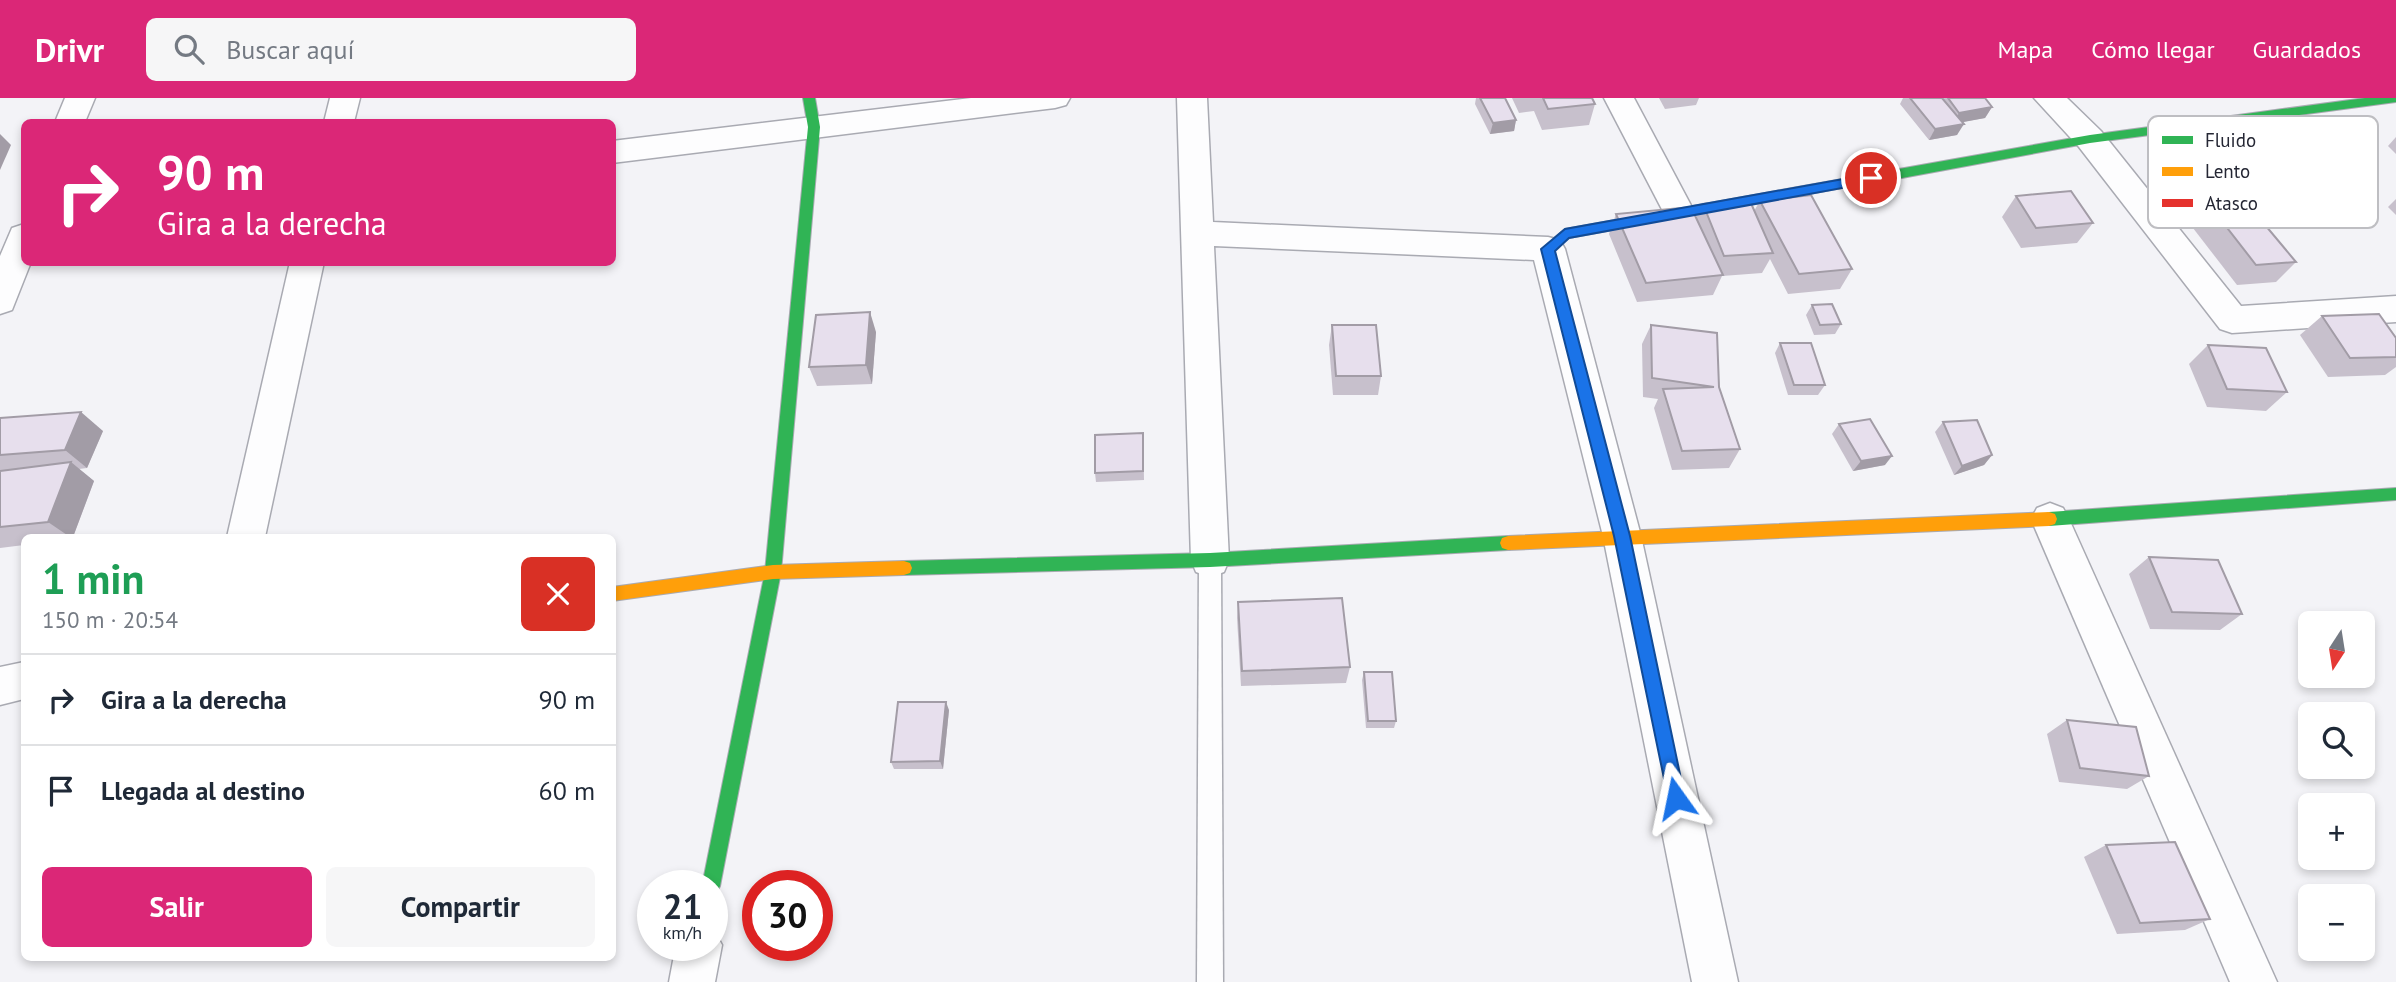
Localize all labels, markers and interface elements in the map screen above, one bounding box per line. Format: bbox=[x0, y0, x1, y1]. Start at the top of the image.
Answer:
search box bbox=[146, 18, 636, 81]
text: Drivr bbox=[35, 28, 104, 71]
icon: search bbox=[170, 30, 208, 68]
text: Buscar aquí bbox=[226, 33, 355, 66]
text: Mapa bbox=[1997, 34, 2053, 65]
text: Cómo llegar bbox=[2091, 34, 2215, 65]
text: Guardados bbox=[2253, 34, 2361, 65]
legend bbox=[2148, 116, 2378, 228]
text: Fluido bbox=[2205, 128, 2256, 152]
text: 90 m bbox=[157, 140, 264, 204]
icon: right bbox=[42, 147, 133, 238]
pin bbox=[1841, 148, 1901, 208]
icon: arrive bbox=[1852, 159, 1890, 197]
text: Lento bbox=[2205, 159, 2250, 183]
text: Atasco bbox=[2205, 191, 2258, 215]
text: Gira a la derecha bbox=[157, 202, 387, 244]
text: 1 min bbox=[42, 551, 144, 606]
button: close bbox=[521, 557, 595, 631]
text: 150 m · 20:54 bbox=[42, 605, 178, 634]
north arrow bbox=[2298, 611, 2375, 688]
map controls bbox=[2298, 611, 2375, 961]
icon: right bbox=[42, 681, 80, 719]
text: Gira a la derecha bbox=[101, 683, 287, 716]
text: 90 m bbox=[539, 683, 595, 716]
button: search bbox=[2298, 702, 2375, 779]
position arrow bbox=[1639, 761, 1713, 835]
icon: arrive bbox=[42, 772, 80, 810]
text: Llegada al destino bbox=[101, 774, 305, 807]
text: 60 m bbox=[539, 774, 595, 807]
button: + bbox=[2298, 793, 2375, 870]
button: Salir bbox=[42, 867, 312, 947]
button: Compartir bbox=[326, 867, 595, 947]
speed limit sign: 30 bbox=[742, 870, 833, 961]
text: 21 bbox=[663, 883, 702, 929]
button: − bbox=[2298, 884, 2375, 961]
text: km/h bbox=[663, 921, 702, 944]

